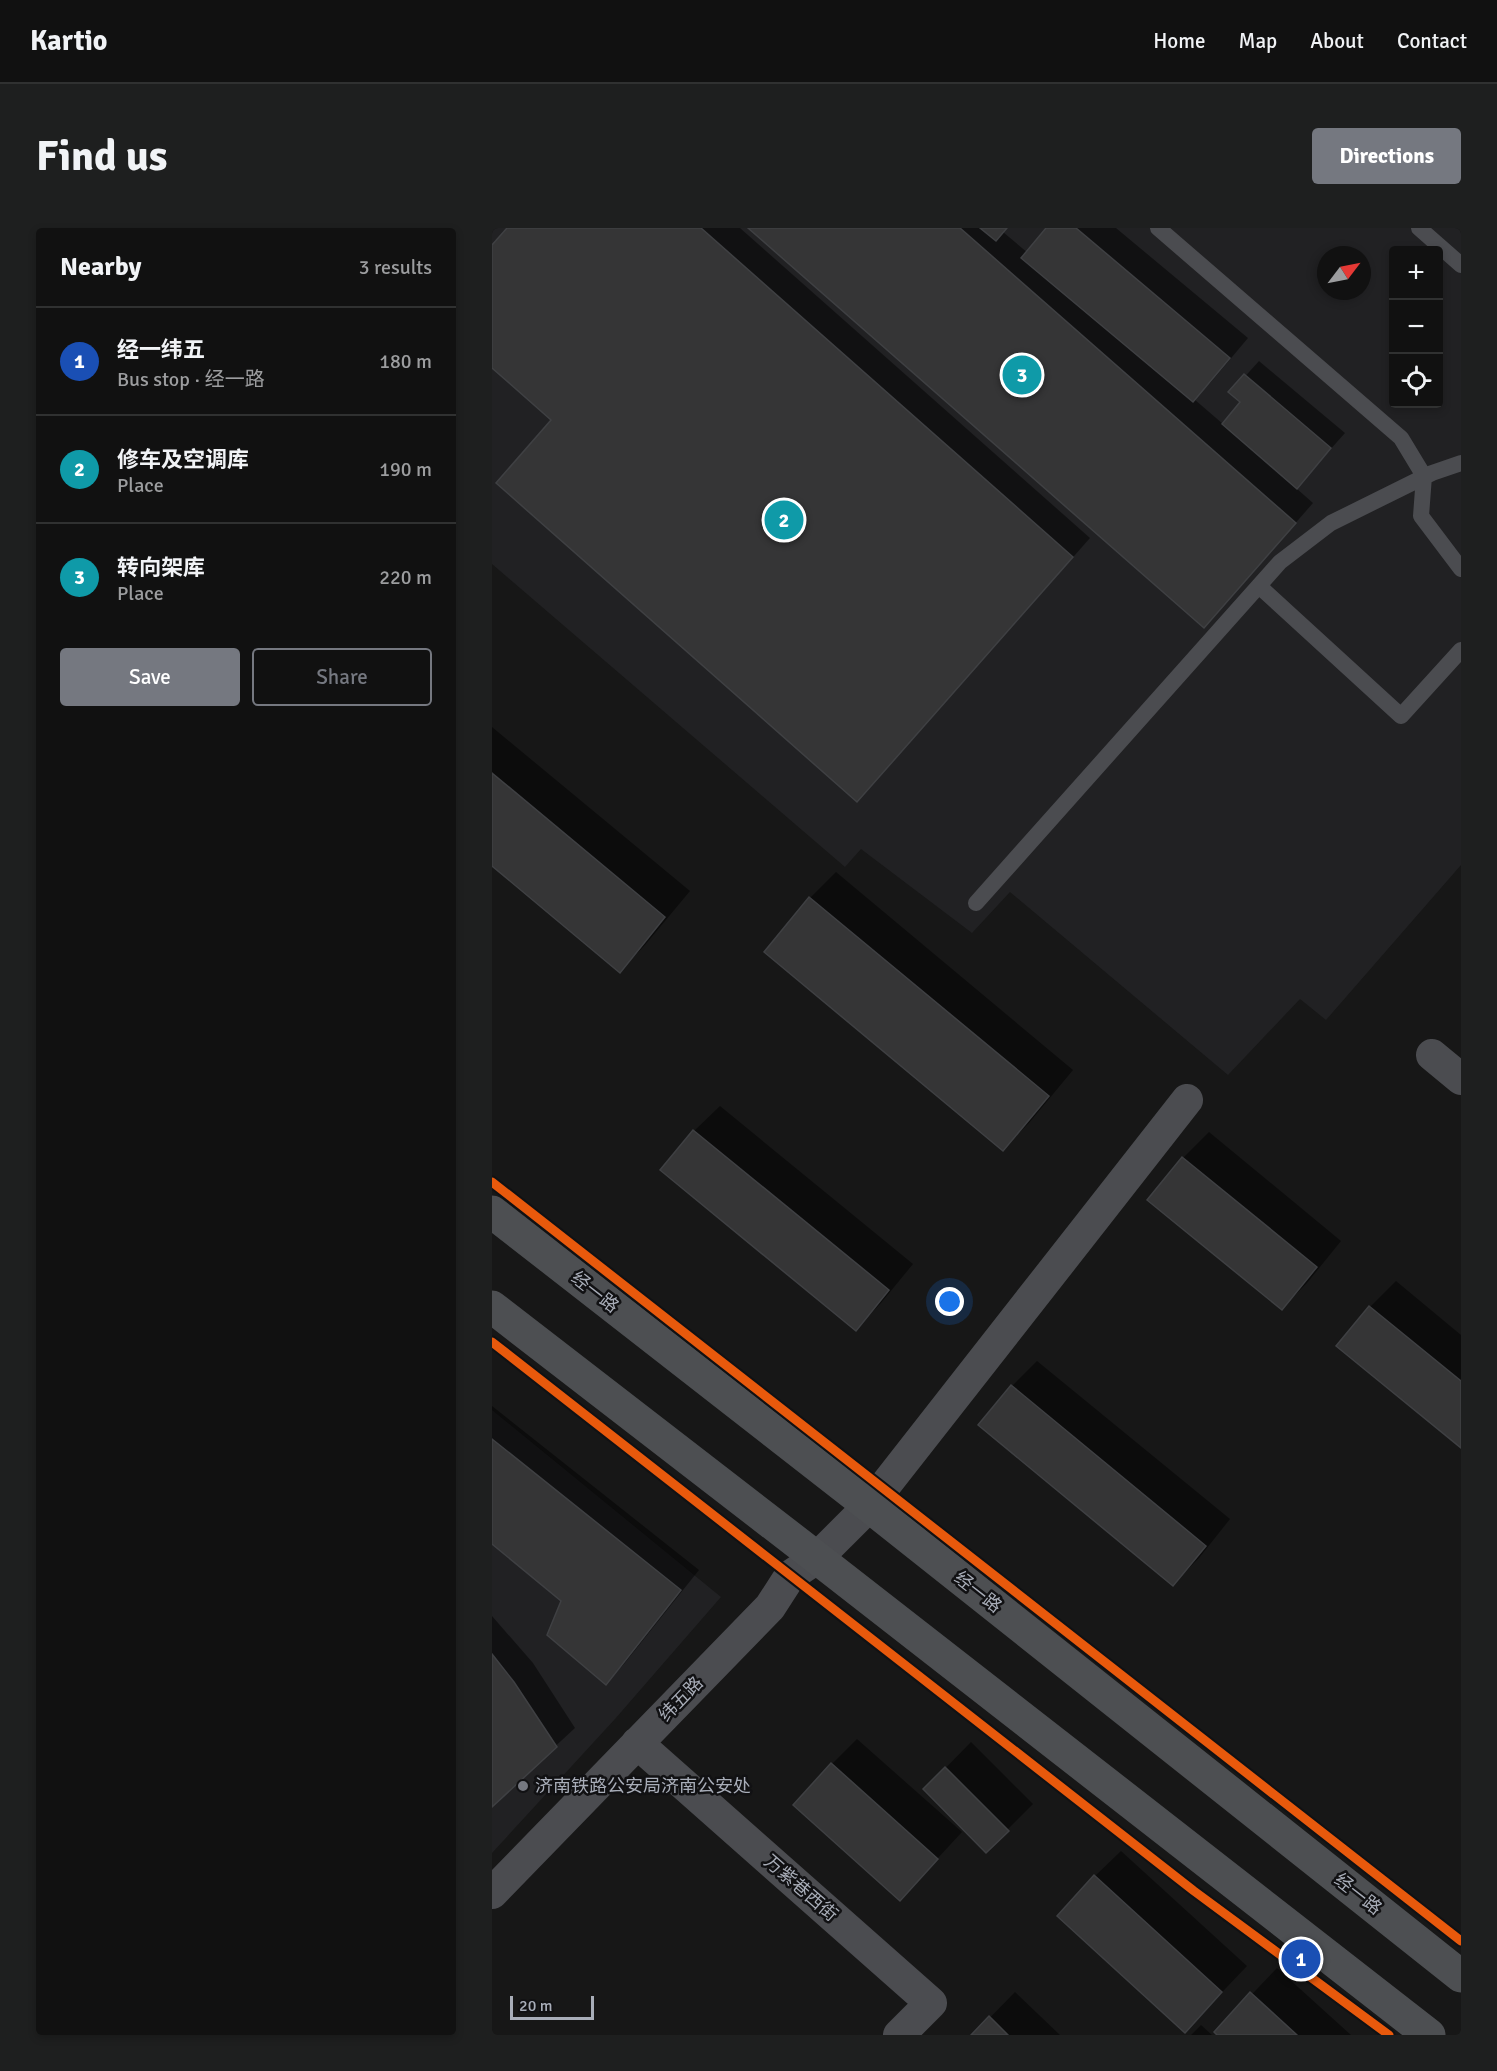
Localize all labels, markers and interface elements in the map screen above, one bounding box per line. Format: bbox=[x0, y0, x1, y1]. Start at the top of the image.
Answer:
text: Kartio bbox=[30, 24, 107, 58]
text: Home bbox=[1153, 28, 1206, 54]
text: Map bbox=[1239, 28, 1277, 54]
text: About bbox=[1310, 28, 1364, 54]
text: Contact bbox=[1397, 28, 1467, 54]
button: Directions bbox=[1312, 128, 1461, 184]
text: Find us bbox=[36, 131, 167, 182]
north arrow bbox=[1317, 246, 1371, 300]
map controls bbox=[1389, 246, 1443, 408]
button: + bbox=[1389, 246, 1443, 300]
text: Nearby bbox=[60, 251, 141, 283]
text: 3 results bbox=[359, 255, 432, 280]
button: − bbox=[1389, 300, 1443, 354]
text: 经一纬五 bbox=[117, 336, 205, 363]
text: 1 bbox=[74, 349, 85, 374]
text: 180 m bbox=[379, 349, 432, 374]
pin: 3 bbox=[1002, 352, 1042, 398]
button: locate bbox=[1389, 354, 1443, 408]
text: Bus stop · 经一路 bbox=[117, 367, 265, 392]
text: 修车及空调库 bbox=[117, 446, 249, 473]
text: 2 bbox=[74, 457, 85, 482]
text: 190 m bbox=[379, 457, 432, 482]
text: Place bbox=[117, 473, 164, 498]
pin: 2 bbox=[764, 498, 804, 542]
text: 转向架库 bbox=[117, 554, 205, 581]
text: 3 bbox=[74, 565, 85, 590]
text: 220 m bbox=[379, 565, 432, 590]
text: Place bbox=[117, 581, 164, 606]
button: Save bbox=[60, 648, 240, 706]
button: Share bbox=[252, 648, 432, 706]
street label: 经一路 bbox=[567, 1267, 623, 1317]
your location bbox=[935, 1287, 964, 1316]
street label: 经一路 bbox=[950, 1567, 1006, 1617]
street label: 纬五路 bbox=[654, 1672, 708, 1726]
place label: 济南铁路公安局济南公安处 bbox=[535, 1775, 751, 1797]
marker: 济南铁路公安局济南公安处 bbox=[516, 1779, 530, 1793]
street label: 万紫巷西街 bbox=[760, 1850, 842, 1926]
street label: 经一路 bbox=[1330, 1869, 1386, 1919]
pin: 1 bbox=[1282, 1936, 1320, 1982]
scale bar bbox=[510, 1993, 594, 2020]
text: 20 m bbox=[519, 1996, 553, 2016]

